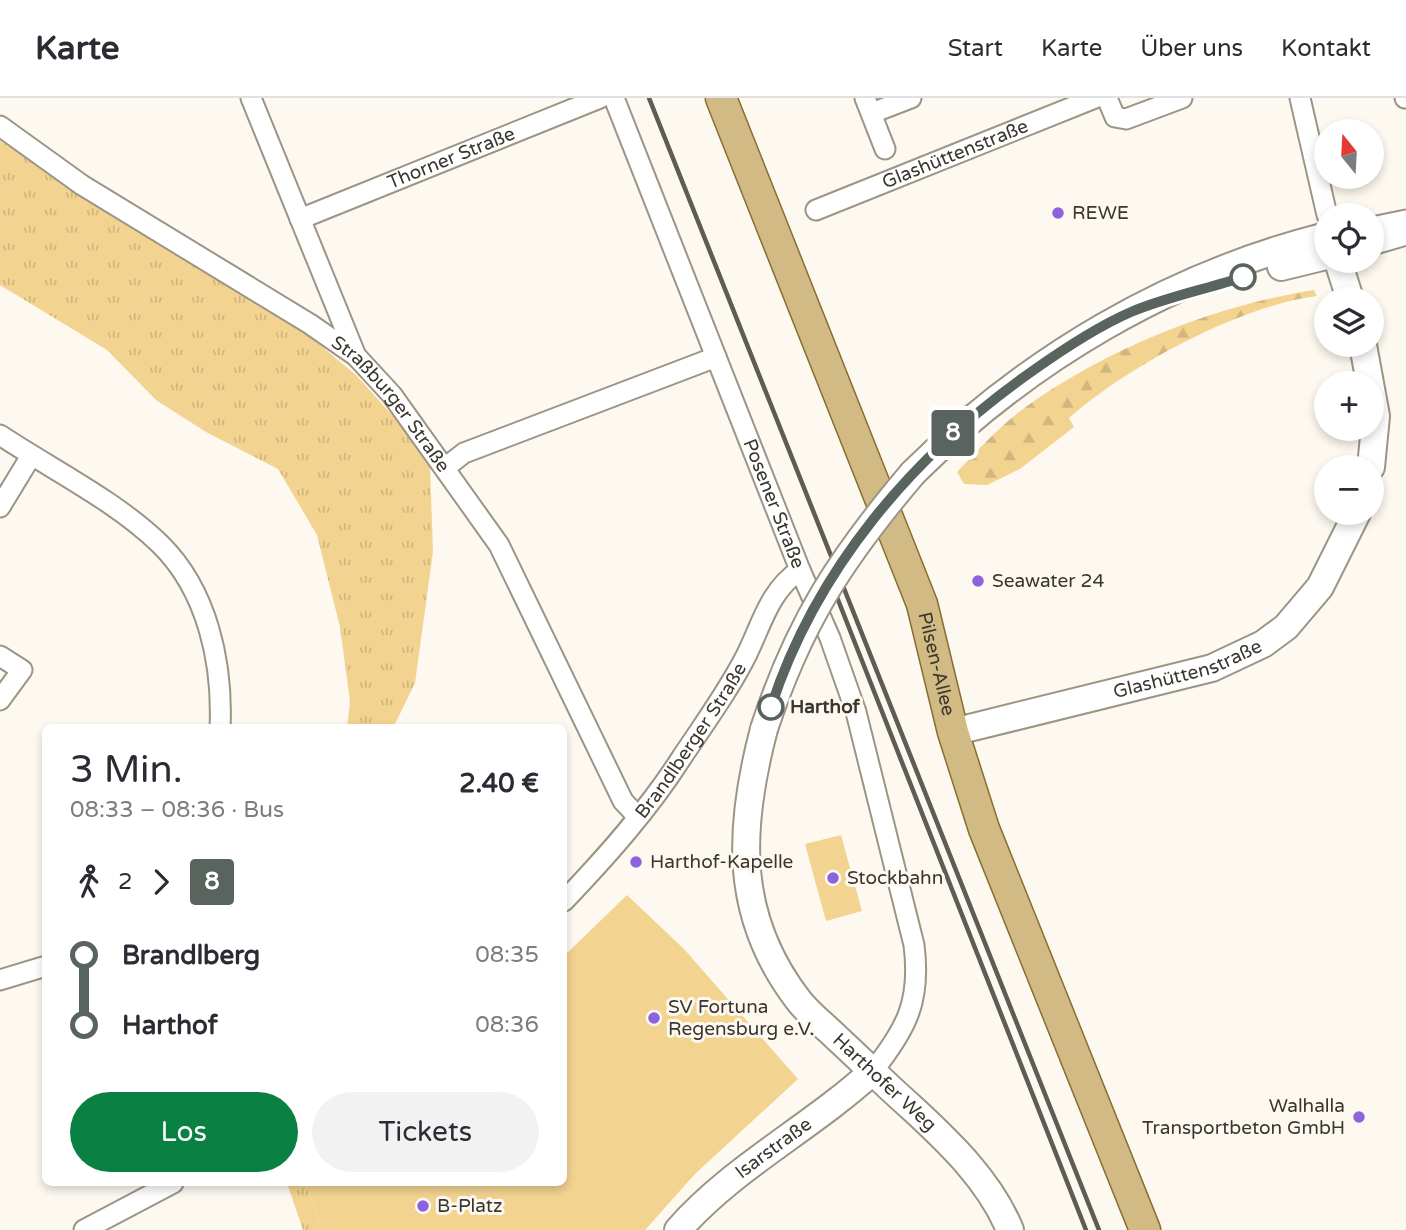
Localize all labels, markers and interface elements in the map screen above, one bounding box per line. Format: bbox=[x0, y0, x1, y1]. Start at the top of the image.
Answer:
text: Karte bbox=[35, 29, 119, 68]
text: Start bbox=[948, 34, 1003, 63]
text: Karte bbox=[1041, 34, 1102, 63]
text: Über uns bbox=[1140, 34, 1243, 63]
text: Kontakt bbox=[1281, 34, 1371, 63]
street label: Glashüttenstraße bbox=[879, 115, 1031, 193]
north arrow bbox=[1314, 119, 1384, 189]
map controls bbox=[1314, 119, 1384, 525]
street label: Thorner Straße bbox=[384, 123, 518, 194]
place label: REWE bbox=[1072, 202, 1129, 224]
button: locate bbox=[1314, 203, 1384, 273]
marker: REWE bbox=[1050, 205, 1066, 221]
unlabelled marker bbox=[1230, 264, 1256, 290]
button: layers bbox=[1314, 287, 1384, 357]
street label: Straßburger Straße bbox=[327, 331, 454, 476]
button: + bbox=[1314, 371, 1384, 441]
line badge: 8 bbox=[930, 410, 976, 456]
text: 8 bbox=[945, 418, 961, 447]
street label: Posener Straße bbox=[738, 436, 809, 572]
button: − bbox=[1314, 455, 1384, 525]
place label: Seawater 24 bbox=[992, 570, 1104, 592]
marker: Seawater 24 bbox=[970, 573, 986, 589]
street label: Pilsen-Allee bbox=[913, 610, 960, 718]
street label: Glashüttenstraße bbox=[1111, 635, 1265, 703]
street label: Brandlberger Straße bbox=[631, 659, 751, 823]
marker: Harthof bbox=[758, 694, 784, 720]
place label: Harthof bbox=[790, 696, 861, 718]
text: 3 Min. bbox=[70, 747, 183, 793]
text: 2.40 € bbox=[459, 768, 539, 799]
text: 08:33 – 08:36 · Bus bbox=[70, 796, 284, 824]
place label: Harthof-Kapelle bbox=[650, 851, 793, 873]
marker: Harthof-Kapelle bbox=[628, 854, 644, 870]
icon: walk bbox=[70, 863, 108, 901]
icon: forward bbox=[142, 863, 180, 901]
text: 8 bbox=[204, 867, 220, 896]
place label: Stockbahn bbox=[847, 867, 943, 889]
text: 2 bbox=[118, 868, 132, 896]
marker: Stockbahn bbox=[825, 870, 841, 886]
text: Brandlberg bbox=[122, 940, 260, 971]
text: 08:35 bbox=[475, 941, 539, 969]
place label: SV Fortuna Regensburg e.V. bbox=[668, 996, 815, 1040]
text: Harthof bbox=[122, 1010, 218, 1041]
marker: SV Fortuna Regensburg e.V. bbox=[646, 1010, 662, 1026]
text: 08:36 bbox=[475, 1011, 539, 1039]
street label: Harthofer Weg bbox=[828, 1029, 941, 1136]
button: Los bbox=[70, 1092, 298, 1172]
button: Tickets bbox=[312, 1092, 539, 1172]
place label: Walhalla Transportbeton GmbH bbox=[1142, 1095, 1345, 1139]
marker: Walhalla Transportbeton GmbH bbox=[1351, 1109, 1367, 1125]
street label: Isarstraße bbox=[731, 1113, 816, 1183]
place label: B-Platz bbox=[437, 1195, 502, 1217]
marker: B-Platz bbox=[415, 1198, 431, 1214]

